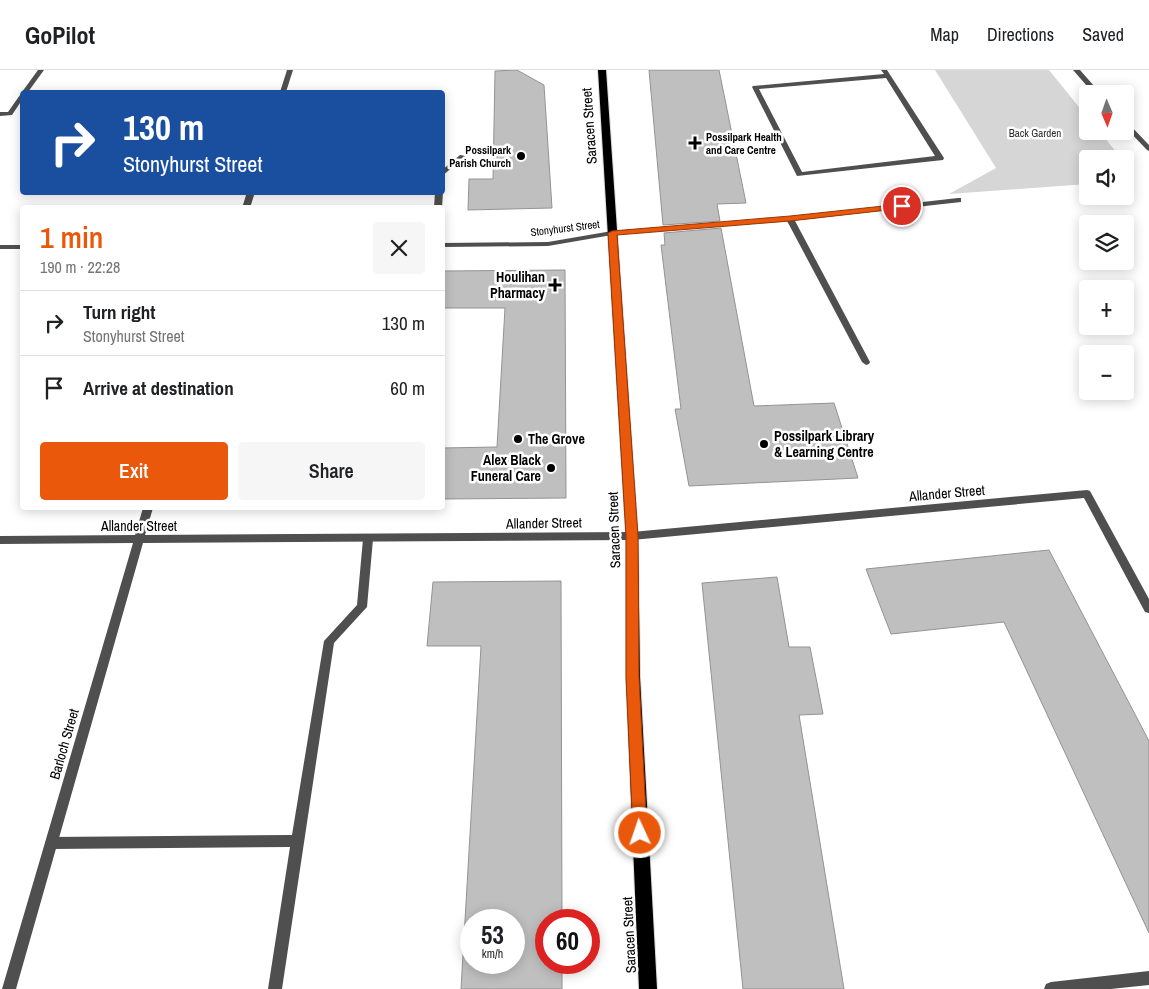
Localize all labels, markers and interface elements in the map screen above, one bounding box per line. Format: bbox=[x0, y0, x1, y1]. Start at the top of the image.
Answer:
text: GoPilot bbox=[25, 19, 95, 51]
text: Map bbox=[930, 22, 959, 47]
text: Directions bbox=[987, 22, 1054, 47]
text: Saved bbox=[1082, 22, 1124, 47]
north arrow bbox=[1079, 85, 1134, 140]
map controls bbox=[1079, 85, 1134, 400]
street label: Saracen Street bbox=[577, 87, 601, 165]
text: 130 m bbox=[123, 104, 204, 151]
icon: right bbox=[40, 110, 105, 175]
park label: Back Garden bbox=[1009, 126, 1061, 140]
place label: Possilpark Health and Care Centre bbox=[706, 130, 782, 157]
marker: Possilpark Health and Care Centre bbox=[688, 136, 702, 150]
place label: Possilpark Parish Church bbox=[449, 143, 512, 170]
text: Stonyhurst Street bbox=[123, 149, 262, 179]
marker: Possilpark Parish Church bbox=[515, 150, 527, 162]
button: sound bbox=[1079, 150, 1134, 205]
pin bbox=[881, 185, 923, 227]
icon: arrive bbox=[888, 192, 916, 220]
button: layers bbox=[1079, 215, 1134, 270]
text: 1 min bbox=[40, 217, 103, 257]
street label: Stonyhurst Street bbox=[530, 217, 601, 239]
button: close bbox=[373, 222, 425, 274]
text: 190 m · 22:28 bbox=[40, 256, 120, 278]
place label: Houlihan Pharmacy bbox=[490, 268, 546, 302]
marker: Houlihan Pharmacy bbox=[549, 279, 561, 291]
button: + bbox=[1079, 280, 1134, 335]
text: Turn right bbox=[83, 299, 155, 325]
icon: right bbox=[40, 309, 68, 337]
text: 130 m bbox=[382, 310, 425, 336]
text: Stonyhurst Street bbox=[83, 325, 184, 347]
button: − bbox=[1079, 345, 1134, 400]
icon: arrive bbox=[40, 374, 68, 402]
text: Arrive at destination bbox=[83, 375, 234, 401]
text: 60 m bbox=[390, 375, 425, 401]
place label: Possilpark Library & Learning Centre bbox=[774, 427, 875, 461]
place label: The Grove bbox=[528, 430, 585, 448]
marker: The Grove bbox=[512, 433, 524, 445]
marker: Possilpark Library & Learning Centre bbox=[758, 438, 770, 450]
button: Exit bbox=[40, 442, 228, 500]
button: Share bbox=[238, 442, 425, 500]
place label: Alex Black Funeral Care bbox=[471, 451, 542, 485]
marker: Alex Black Funeral Care bbox=[545, 462, 557, 474]
street label: Allander Street bbox=[907, 481, 986, 505]
street label: Saracen Street bbox=[604, 491, 624, 569]
street label: Allander Street bbox=[505, 513, 582, 533]
street label: Allander Street bbox=[100, 517, 177, 535]
street label: Barloch Street bbox=[45, 707, 83, 781]
position arrow bbox=[613, 806, 665, 858]
street label: Saracen Street bbox=[618, 896, 640, 974]
speed limit sign: 60 bbox=[535, 909, 600, 974]
text: 53 bbox=[481, 918, 504, 952]
text: km/h bbox=[482, 946, 503, 962]

